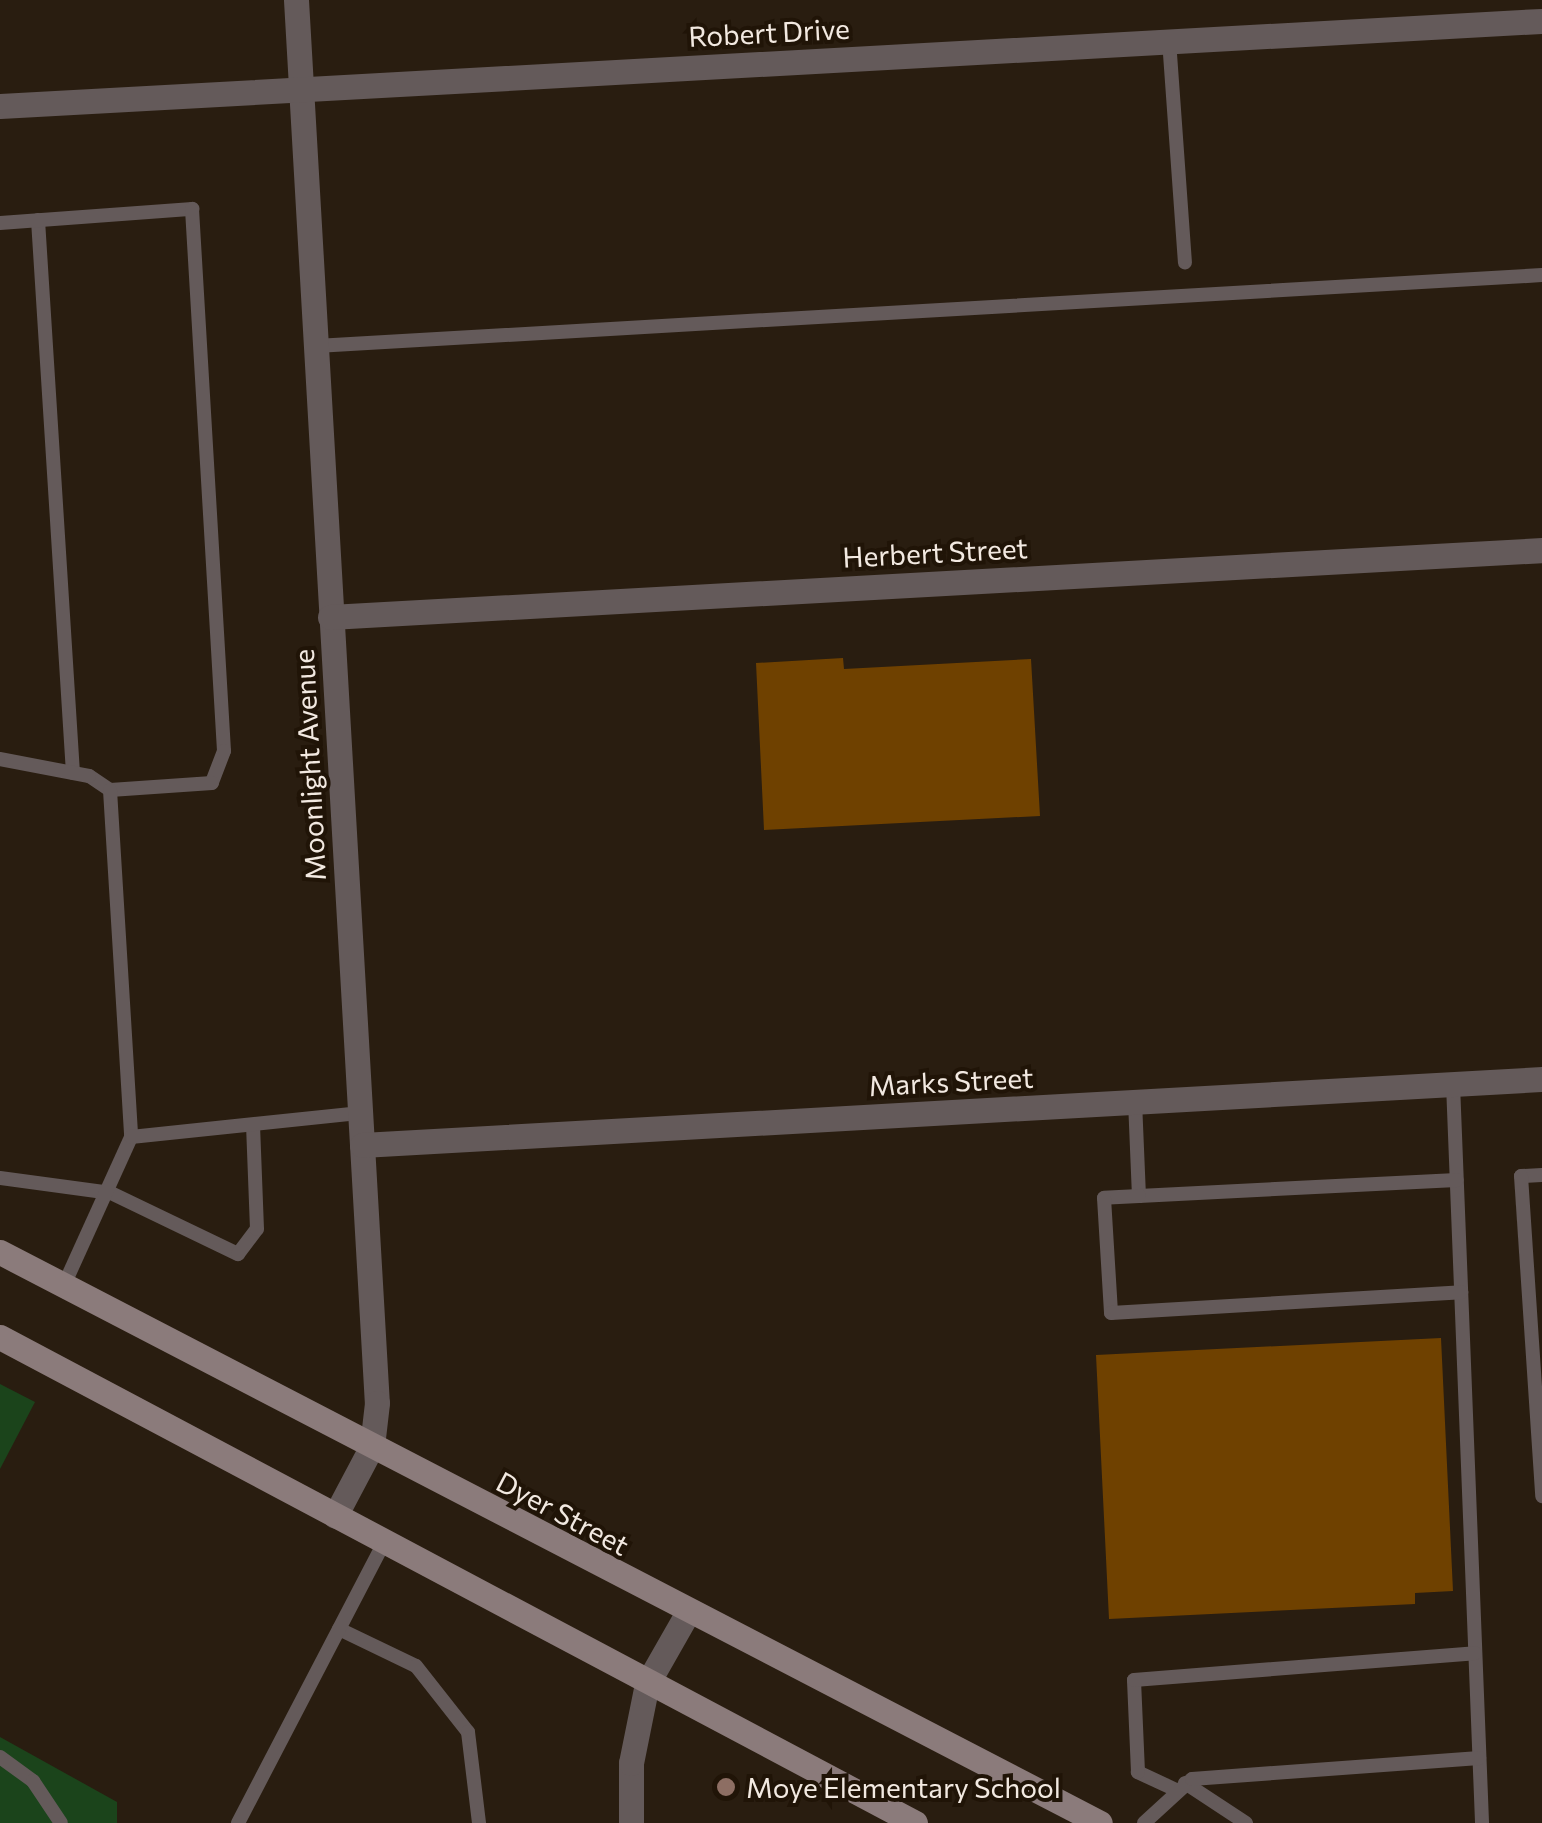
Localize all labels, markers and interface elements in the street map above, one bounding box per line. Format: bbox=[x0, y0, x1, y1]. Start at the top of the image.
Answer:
street label: Robert Drive bbox=[687, 11, 851, 53]
street label: Herbert Street bbox=[842, 530, 1028, 574]
street label: Moonlight Avenue bbox=[286, 648, 332, 882]
street label: Marks Street bbox=[868, 1060, 1034, 1102]
street label: Dyer Street bbox=[491, 1464, 635, 1562]
place label: Moye Elementary School bbox=[746, 1770, 1061, 1804]
marker: Moye Elementary School bbox=[715, 1776, 737, 1798]

